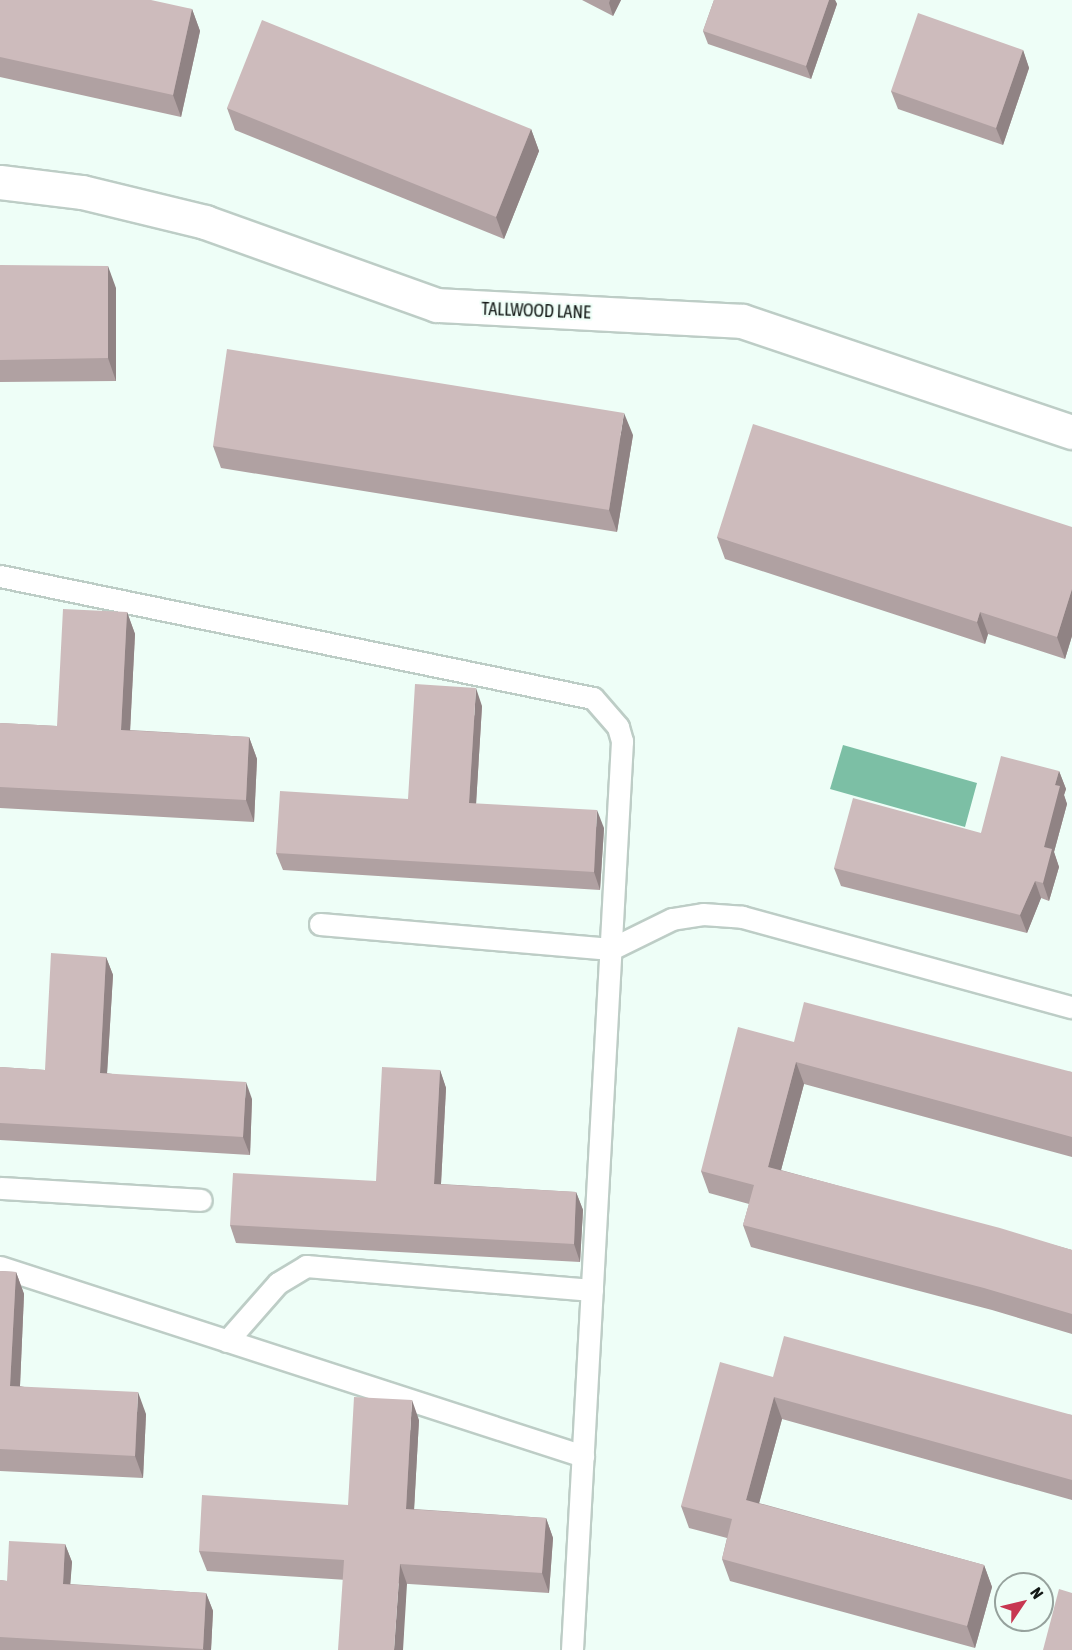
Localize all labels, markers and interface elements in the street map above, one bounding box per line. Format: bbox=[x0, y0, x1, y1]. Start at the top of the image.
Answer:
street label: TALLWOOD LANE bbox=[481, 298, 591, 324]
north arrow bbox=[994, 1572, 1054, 1632]
text: N bbox=[1027, 1584, 1047, 1602]

